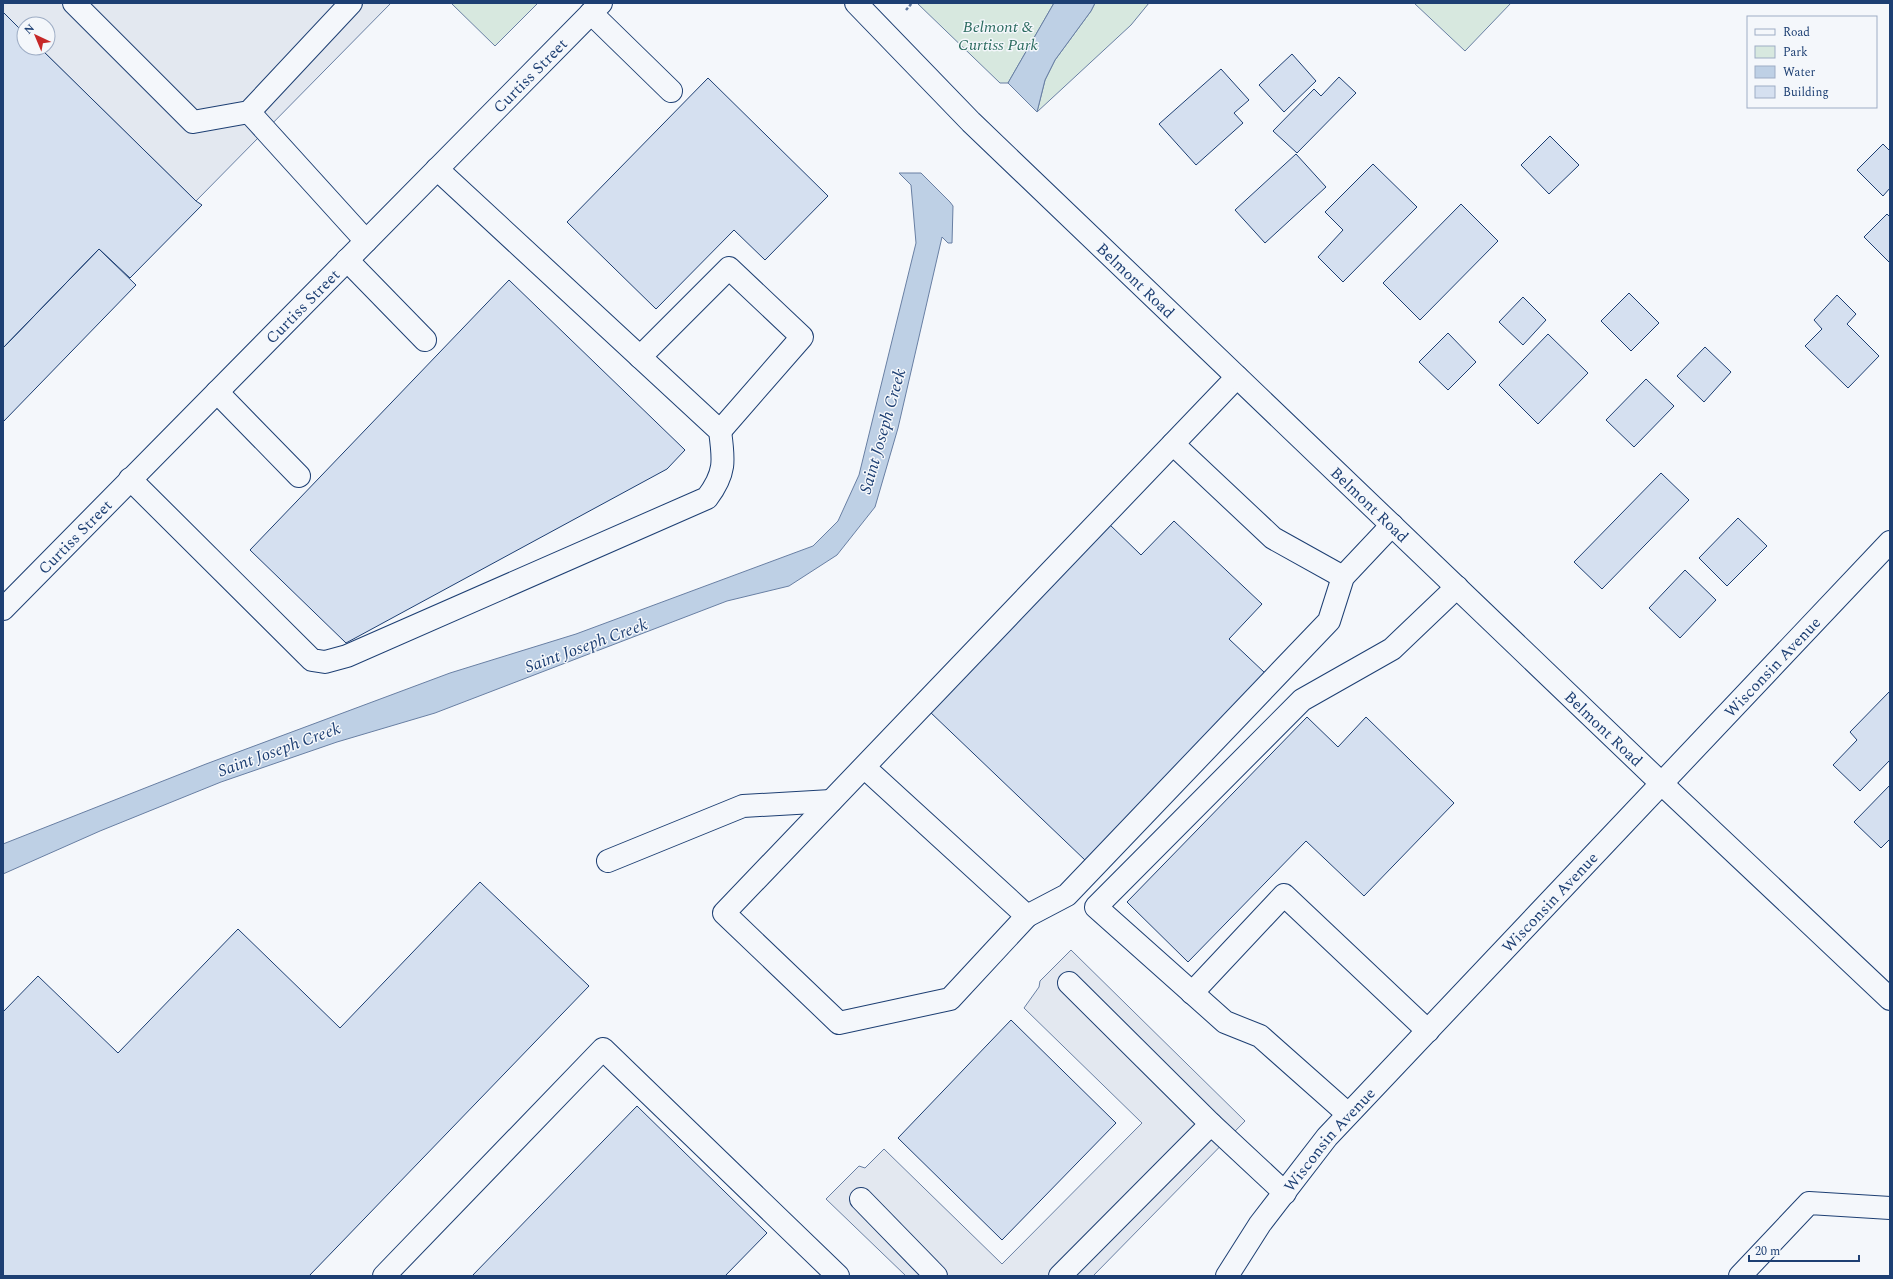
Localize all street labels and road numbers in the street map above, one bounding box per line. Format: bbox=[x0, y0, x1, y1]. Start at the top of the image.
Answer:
street label: Curtiss Street bbox=[488, 33, 573, 119]
street label: Belmont Road bbox=[1091, 237, 1180, 324]
street label: Curtiss Street bbox=[260, 263, 346, 350]
street label: Belmont Road bbox=[1325, 461, 1414, 548]
street label: Curtiss Street bbox=[33, 494, 118, 580]
street label: Wisconsin Avenue bbox=[1719, 611, 1827, 723]
street label: Belmont Road bbox=[1559, 686, 1648, 773]
street label: Wisconsin Avenue bbox=[1496, 847, 1604, 959]
street label: Wisconsin Avenue bbox=[1278, 1082, 1381, 1197]

